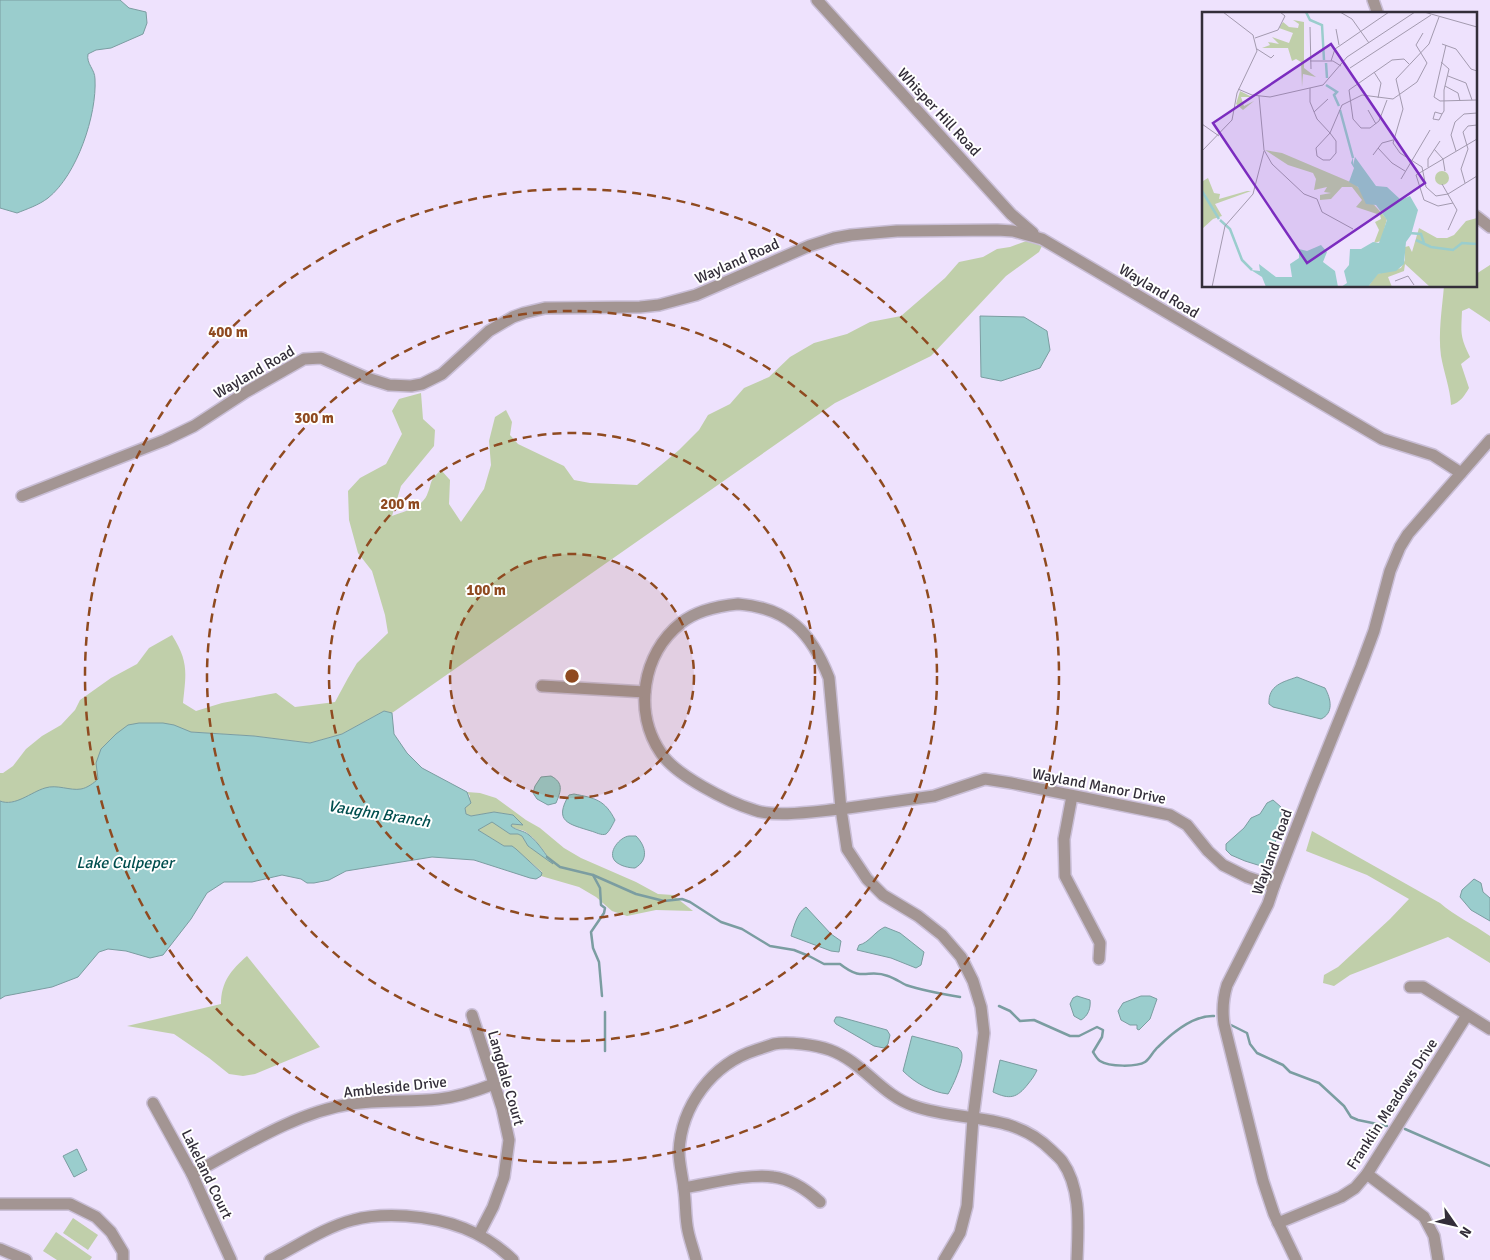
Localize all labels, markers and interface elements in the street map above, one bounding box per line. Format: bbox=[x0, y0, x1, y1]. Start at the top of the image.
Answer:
inset map bbox=[1202, 12, 1478, 288]
street label: Whisper Hill Road bbox=[894, 64, 985, 160]
street label: Wayland Road bbox=[692, 234, 782, 288]
street label: Wayland Road bbox=[1116, 260, 1202, 322]
text: 400 m bbox=[208, 323, 248, 341]
street label: Wayland Road bbox=[210, 342, 298, 402]
text: 300 m bbox=[294, 409, 334, 427]
text: 200 m bbox=[380, 495, 420, 513]
text: 100 m bbox=[466, 581, 506, 599]
centre of rings bbox=[563, 667, 581, 685]
street label: Wayland Manor Drive bbox=[1030, 764, 1168, 808]
water label: Vaughn Branch bbox=[326, 796, 433, 832]
street label: Wayland Road bbox=[1248, 806, 1296, 897]
water label: Lake Culpeper bbox=[76, 853, 176, 873]
street label: Langdale Court bbox=[484, 1028, 528, 1128]
street label: Franklin Meadows Drive bbox=[1343, 1035, 1441, 1173]
street label: Ambleside Drive bbox=[342, 1073, 448, 1101]
street label: Lakeland Court bbox=[178, 1126, 236, 1222]
north arrow bbox=[1430, 1200, 1480, 1250]
text: N bbox=[1456, 1223, 1475, 1241]

